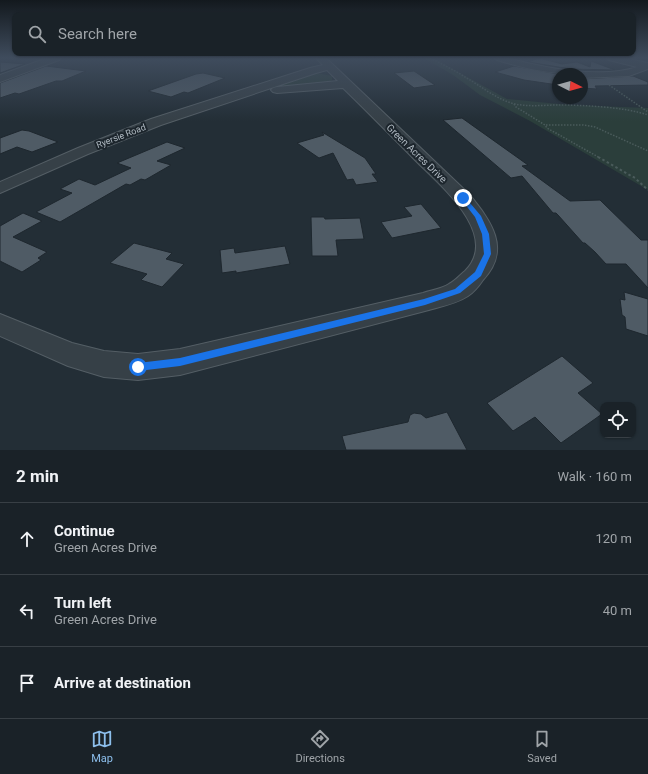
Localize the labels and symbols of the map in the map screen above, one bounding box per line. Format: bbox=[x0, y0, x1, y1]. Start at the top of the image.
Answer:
north arrow bbox=[552, 68, 588, 104]
street label: Ryersie Road bbox=[95, 122, 147, 150]
street label: Green Acres Drive bbox=[384, 122, 449, 185]
route end bbox=[454, 189, 472, 207]
route start bbox=[129, 358, 147, 376]

